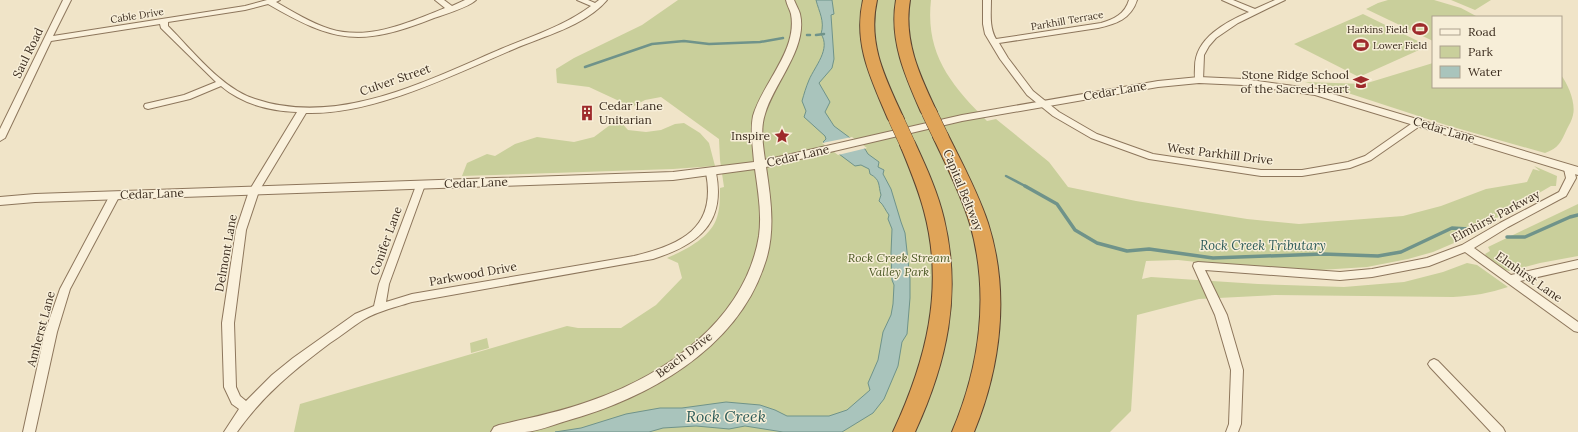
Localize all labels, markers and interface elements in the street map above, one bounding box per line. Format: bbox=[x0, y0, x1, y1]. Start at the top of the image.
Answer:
street label: Cable Drive bbox=[110, 5, 165, 26]
street label: Parkhill Terrace bbox=[1030, 8, 1105, 33]
legend bbox=[1432, 16, 1562, 88]
sports icon: Harkins Field bbox=[1411, 20, 1429, 38]
place label: Harkins Field bbox=[1347, 23, 1408, 36]
text: Road bbox=[1468, 24, 1496, 39]
street label: Saul Road bbox=[9, 25, 46, 80]
sports icon: Lower Field bbox=[1352, 36, 1370, 54]
place label: Lower Field bbox=[1373, 39, 1427, 52]
text: Park bbox=[1468, 44, 1494, 59]
street label: Culver Street bbox=[358, 60, 432, 99]
text: Water bbox=[1468, 64, 1503, 79]
place label: Stone Ridge School of the Sacred Heart bbox=[1240, 67, 1349, 96]
school or university icon: Stone Ridge School of the Sacred Heart bbox=[1352, 73, 1370, 91]
street label: Cedar Lane bbox=[1082, 78, 1148, 103]
place label: Cedar Lane Unitarian bbox=[599, 98, 663, 127]
building icon: Cedar Lane Unitarian bbox=[578, 104, 596, 122]
street label: Cedar Lane bbox=[1411, 113, 1477, 146]
place icon: Inspire bbox=[773, 127, 791, 145]
place label: Inspire bbox=[731, 128, 770, 143]
street label: West Parkhill Drive bbox=[1166, 140, 1274, 168]
street label: Cedar Lane bbox=[765, 141, 831, 170]
street label: Capital Beltway bbox=[940, 147, 987, 233]
street label: Cedar Lane bbox=[444, 174, 509, 191]
street label: Cedar Lane bbox=[120, 185, 185, 202]
street label: Elmhirst Parkway bbox=[1449, 186, 1543, 245]
street label: Conifer Lane bbox=[366, 204, 405, 277]
street label: Delmont Lane bbox=[211, 212, 240, 293]
water label: Rock Creek Tributary bbox=[1200, 237, 1326, 254]
street label: Elmhirst Lane bbox=[1493, 248, 1566, 305]
park label: Rock Creek Stream Valley Park bbox=[848, 250, 951, 279]
street label: Parkwood Drive bbox=[428, 258, 518, 289]
street label: Amherst Lane bbox=[23, 289, 58, 369]
street label: Beach Drive bbox=[652, 328, 715, 381]
water label: Rock Creek bbox=[686, 406, 766, 426]

